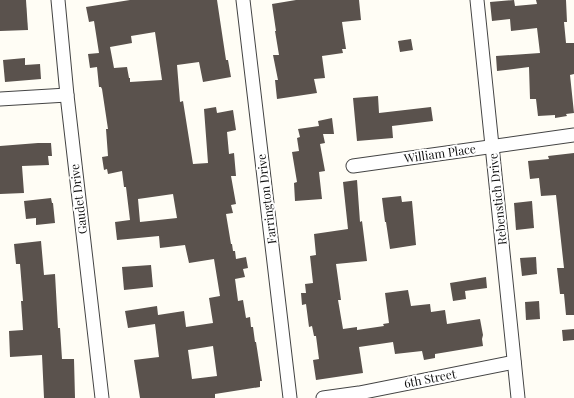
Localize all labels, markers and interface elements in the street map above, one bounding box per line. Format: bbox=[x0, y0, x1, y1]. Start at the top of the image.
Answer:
street label: William Place bbox=[402, 140, 477, 166]
street label: Rebenstich Drive bbox=[484, 152, 510, 246]
street label: Farrington Drive bbox=[253, 153, 279, 245]
street label: Gaudet Drive bbox=[66, 163, 90, 235]
street label: 6th Street bbox=[402, 365, 458, 391]

